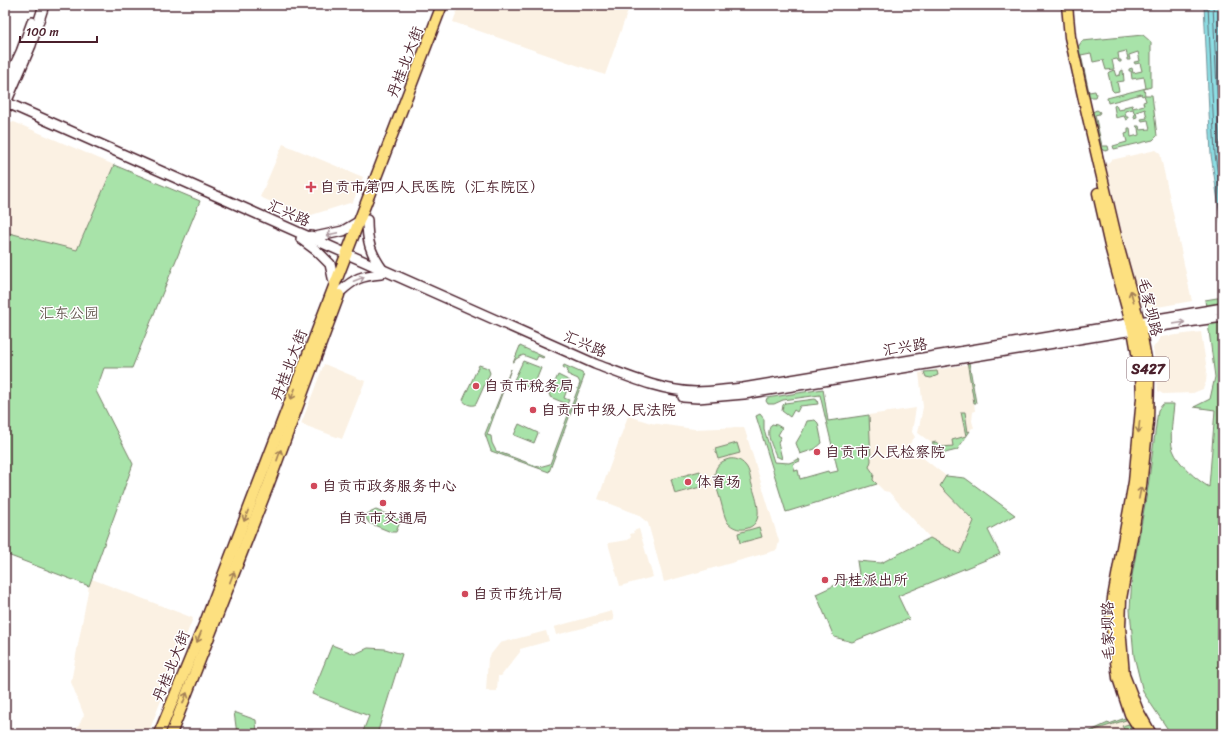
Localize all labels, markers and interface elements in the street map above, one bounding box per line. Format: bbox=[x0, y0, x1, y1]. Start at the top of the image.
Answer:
scale bar bbox=[20, 18, 97, 44]
text: 100 m bbox=[26, 21, 59, 43]
street label: 丹桂北大街 bbox=[379, 22, 431, 102]
place label: 自贡市第四人民医院（汇东院区） bbox=[320, 174, 545, 200]
marker: 自贡市第四人民医院（汇东院区） bbox=[305, 181, 317, 193]
street label: 汇兴路 bbox=[263, 192, 315, 234]
one-way arrow bbox=[326, 230, 339, 238]
one-way arrow bbox=[352, 274, 364, 282]
street label: 毛家坝路 bbox=[1130, 275, 1170, 339]
one-way arrow bbox=[1128, 289, 1135, 302]
park label: 汇东公园 bbox=[39, 300, 99, 326]
one-way arrow bbox=[1172, 319, 1185, 327]
street label: 汇兴路 bbox=[559, 323, 611, 365]
street label: 丹桂北大街 bbox=[263, 325, 315, 405]
street label: 汇兴路 bbox=[881, 331, 929, 363]
road number: S427 bbox=[1127, 357, 1169, 381]
place label: 自贡市税务局 bbox=[484, 373, 574, 399]
marker: 自贡市税务局 bbox=[471, 381, 481, 391]
one-way arrow bbox=[289, 388, 297, 400]
place label: 自贡市中级人民法院 bbox=[541, 397, 676, 423]
marker: 自贡市中级人民法院 bbox=[528, 405, 538, 415]
one-way arrow bbox=[1135, 420, 1143, 433]
place label: 自贡市人民检察院 bbox=[825, 439, 945, 465]
marker: 自贡市人民检察院 bbox=[812, 447, 822, 457]
one-way arrow bbox=[276, 450, 284, 462]
place label: 体育场 bbox=[696, 469, 741, 495]
place label: 自贡市政务服务中心 bbox=[322, 473, 457, 499]
marker: 体育场 bbox=[683, 477, 693, 487]
marker: 自贡市政务服务中心 bbox=[309, 481, 319, 491]
one-way arrow bbox=[1136, 487, 1144, 500]
marker: 自贡市交通局 bbox=[378, 498, 388, 508]
place label: 自贡市交通局 bbox=[338, 505, 428, 531]
one-way arrow bbox=[242, 509, 250, 521]
place label: 丹桂派出所 bbox=[833, 567, 908, 593]
one-way arrow bbox=[229, 571, 237, 583]
marker: 丹桂派出所 bbox=[820, 575, 830, 585]
place label: 自贡市统计局 bbox=[473, 581, 563, 607]
marker: 自贡市统计局 bbox=[460, 589, 470, 599]
street label: 毛家坝路 bbox=[1094, 601, 1122, 661]
street label: 丹桂北大街 bbox=[145, 626, 197, 706]
one-way arrow bbox=[195, 630, 202, 642]
one-way arrow bbox=[181, 692, 189, 704]

